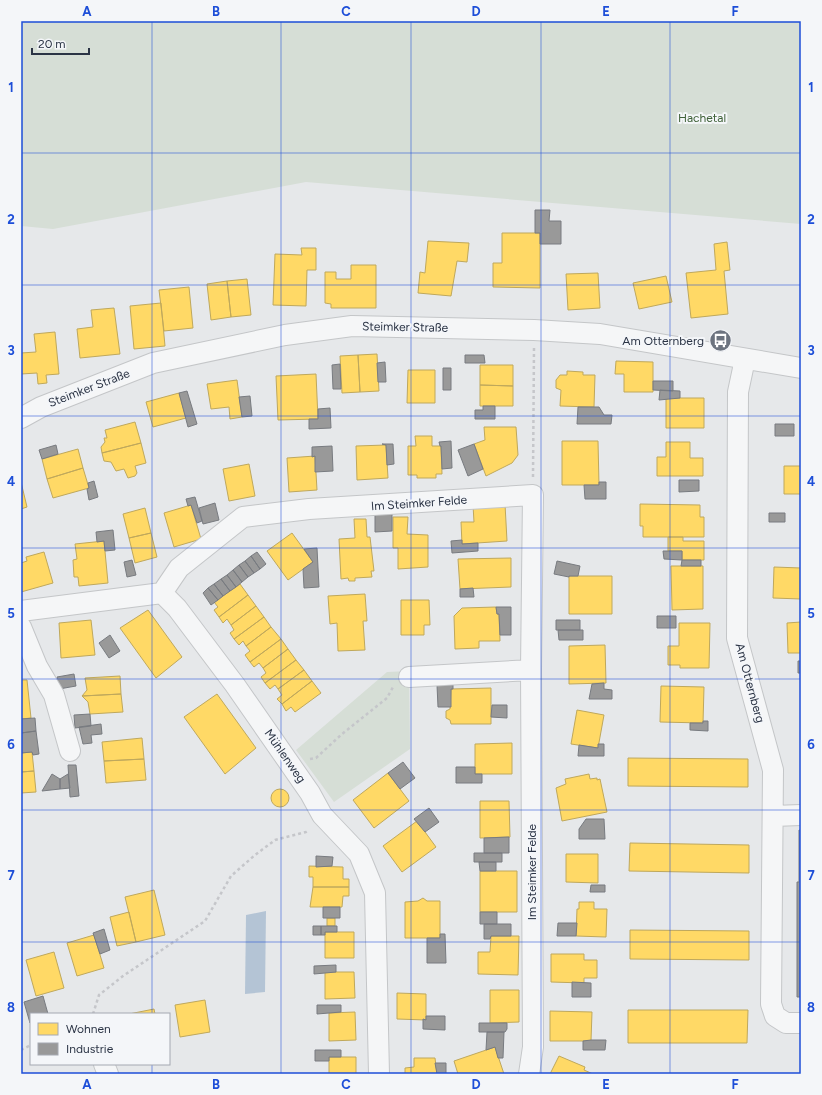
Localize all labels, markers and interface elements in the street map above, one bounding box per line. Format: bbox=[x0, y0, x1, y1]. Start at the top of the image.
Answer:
text: A bbox=[82, 4, 92, 19]
text: B bbox=[212, 4, 220, 19]
text: C bbox=[341, 4, 351, 19]
text: D bbox=[471, 4, 481, 19]
text: E bbox=[602, 4, 610, 19]
text: F bbox=[731, 4, 739, 19]
scale bar bbox=[32, 30, 89, 56]
text: 20 m bbox=[38, 37, 66, 51]
text: 1 bbox=[8, 80, 14, 95]
text: 1 bbox=[808, 80, 814, 95]
park label: Hachetal bbox=[678, 111, 726, 125]
text: 2 bbox=[7, 212, 15, 227]
text: 2 bbox=[807, 212, 815, 227]
street label: Steimker Straße bbox=[362, 319, 449, 335]
bus stop icon: Am Otternberg bbox=[707, 328, 733, 354]
place label: Am Otternberg bbox=[622, 334, 704, 348]
text: 3 bbox=[7, 343, 15, 358]
text: 3 bbox=[807, 343, 815, 358]
street label: Steimker Straße bbox=[46, 366, 132, 410]
text: 4 bbox=[7, 474, 15, 489]
text: 4 bbox=[807, 474, 815, 489]
street label: Im Steimker Felde bbox=[370, 493, 468, 513]
text: 5 bbox=[7, 606, 15, 621]
text: 5 bbox=[807, 606, 815, 621]
street label: Am Otternberg bbox=[733, 642, 767, 724]
street label: Mühlenweg bbox=[261, 727, 309, 785]
text: 6 bbox=[7, 737, 15, 752]
text: 6 bbox=[807, 737, 815, 752]
street label: Im Steimker Felde bbox=[525, 823, 539, 920]
text: 7 bbox=[7, 868, 15, 883]
text: 7 bbox=[807, 868, 815, 883]
text: 8 bbox=[7, 1000, 15, 1015]
text: 8 bbox=[807, 1000, 815, 1015]
legend bbox=[30, 1013, 170, 1065]
text: Wohnen bbox=[66, 1022, 111, 1036]
text: Industrie bbox=[66, 1042, 114, 1056]
text: A bbox=[82, 1077, 92, 1092]
text: B bbox=[212, 1077, 220, 1092]
text: C bbox=[341, 1077, 351, 1092]
text: D bbox=[471, 1077, 481, 1092]
text: E bbox=[602, 1077, 610, 1092]
text: F bbox=[731, 1077, 739, 1092]

